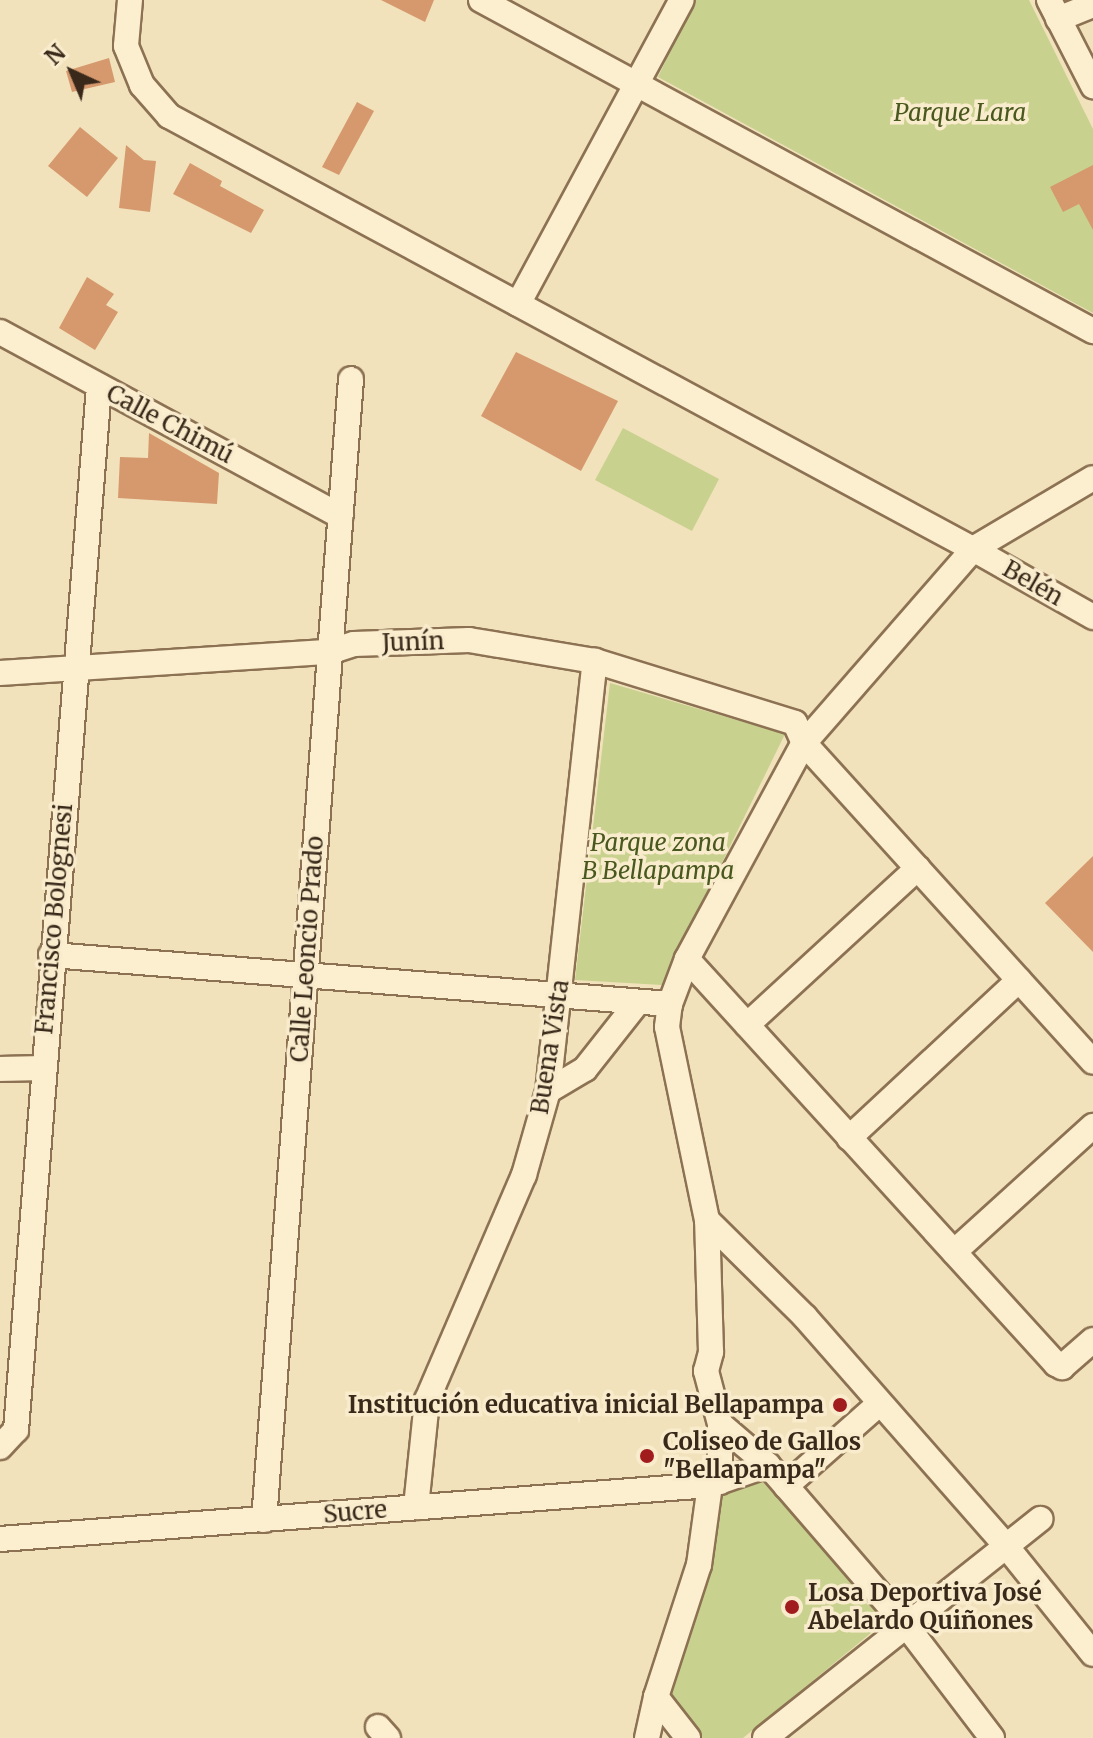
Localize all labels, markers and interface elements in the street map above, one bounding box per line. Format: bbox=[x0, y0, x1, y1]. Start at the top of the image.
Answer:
north arrow bbox=[32, 32, 112, 112]
text: N bbox=[39, 39, 71, 71]
park label: Parque Lara bbox=[894, 99, 1026, 127]
street label: Calle Chimú bbox=[102, 379, 238, 469]
street label: Belén bbox=[998, 554, 1068, 612]
street label: Junín bbox=[381, 627, 445, 657]
street label: Francisco Bolognesi bbox=[30, 802, 78, 1036]
park label: Parque zona B Bellapampa bbox=[582, 829, 734, 885]
street label: Calle Leoncio Prado bbox=[285, 835, 329, 1063]
street label: Buena Vista bbox=[525, 978, 575, 1116]
place label: Institución educativa inicial Bellapampa bbox=[348, 1391, 824, 1419]
marker: Institución educativa inicial Bellapampa bbox=[831, 1396, 849, 1414]
place label: Coliseo de Gallos "Bellapampa" bbox=[663, 1428, 861, 1484]
marker: Coliseo de Gallos "Bellapampa" bbox=[638, 1447, 656, 1465]
street label: Sucre bbox=[322, 1495, 388, 1529]
place label: Losa Deportiva José Abelardo Quiñones bbox=[808, 1579, 1042, 1635]
marker: Losa Deportiva José Abelardo Quiñones bbox=[783, 1598, 801, 1616]

